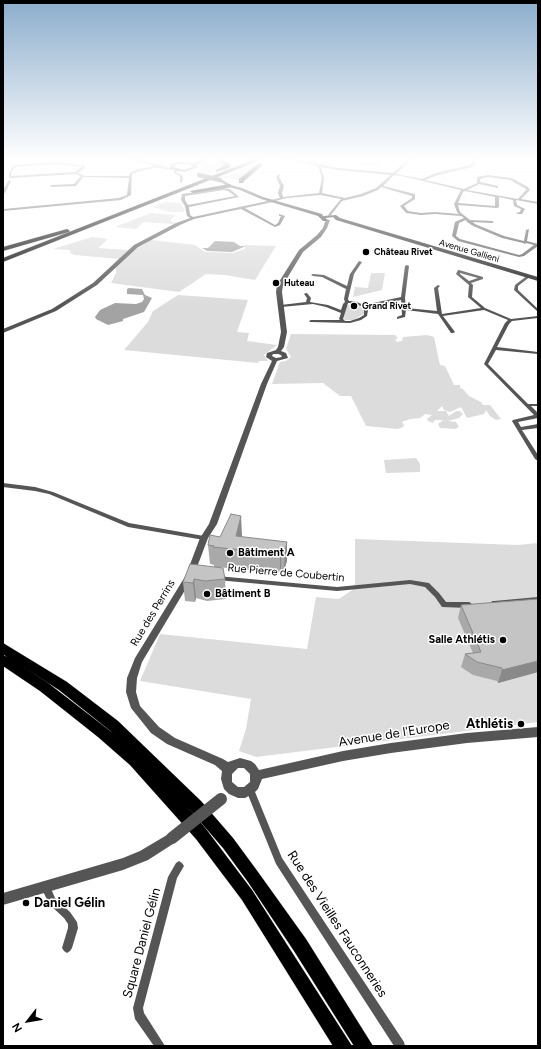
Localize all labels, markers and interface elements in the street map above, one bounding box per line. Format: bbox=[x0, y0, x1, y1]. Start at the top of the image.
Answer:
street label: Avenue Gallieni bbox=[438, 237, 500, 265]
marker: Château Rivet bbox=[361, 247, 371, 257]
place label: Château Rivet bbox=[374, 247, 433, 257]
marker: Huteau bbox=[271, 278, 281, 288]
place label: Huteau bbox=[284, 278, 314, 288]
marker: Grand Rivet bbox=[349, 301, 359, 311]
place label: Grand Rivet bbox=[362, 301, 411, 311]
place label: Bâtiment A bbox=[238, 546, 295, 560]
marker: Bâtiment A bbox=[225, 548, 235, 558]
street label: Rue Pierre de Coubertin bbox=[227, 561, 345, 585]
street label: Rue des Perrins bbox=[128, 577, 178, 649]
place label: Bâtiment B bbox=[215, 587, 271, 601]
marker: Bâtiment B bbox=[202, 589, 212, 599]
place label: Salle Athlétis bbox=[429, 633, 495, 647]
marker: Salle Athlétis bbox=[498, 635, 508, 645]
place label: Athlétis bbox=[466, 716, 513, 732]
street label: Avenue de l'Europe bbox=[337, 718, 451, 750]
marker: Athlétis bbox=[516, 719, 526, 729]
street label: Rue des Vieilles Fauconneries bbox=[284, 848, 390, 1000]
street label: Square Daniel Gélin bbox=[120, 886, 164, 1000]
place label: Daniel Gélin bbox=[34, 895, 105, 911]
marker: Daniel Gélin bbox=[21, 898, 31, 908]
north arrow bbox=[8, 1001, 48, 1041]
text: N bbox=[10, 1020, 25, 1034]

